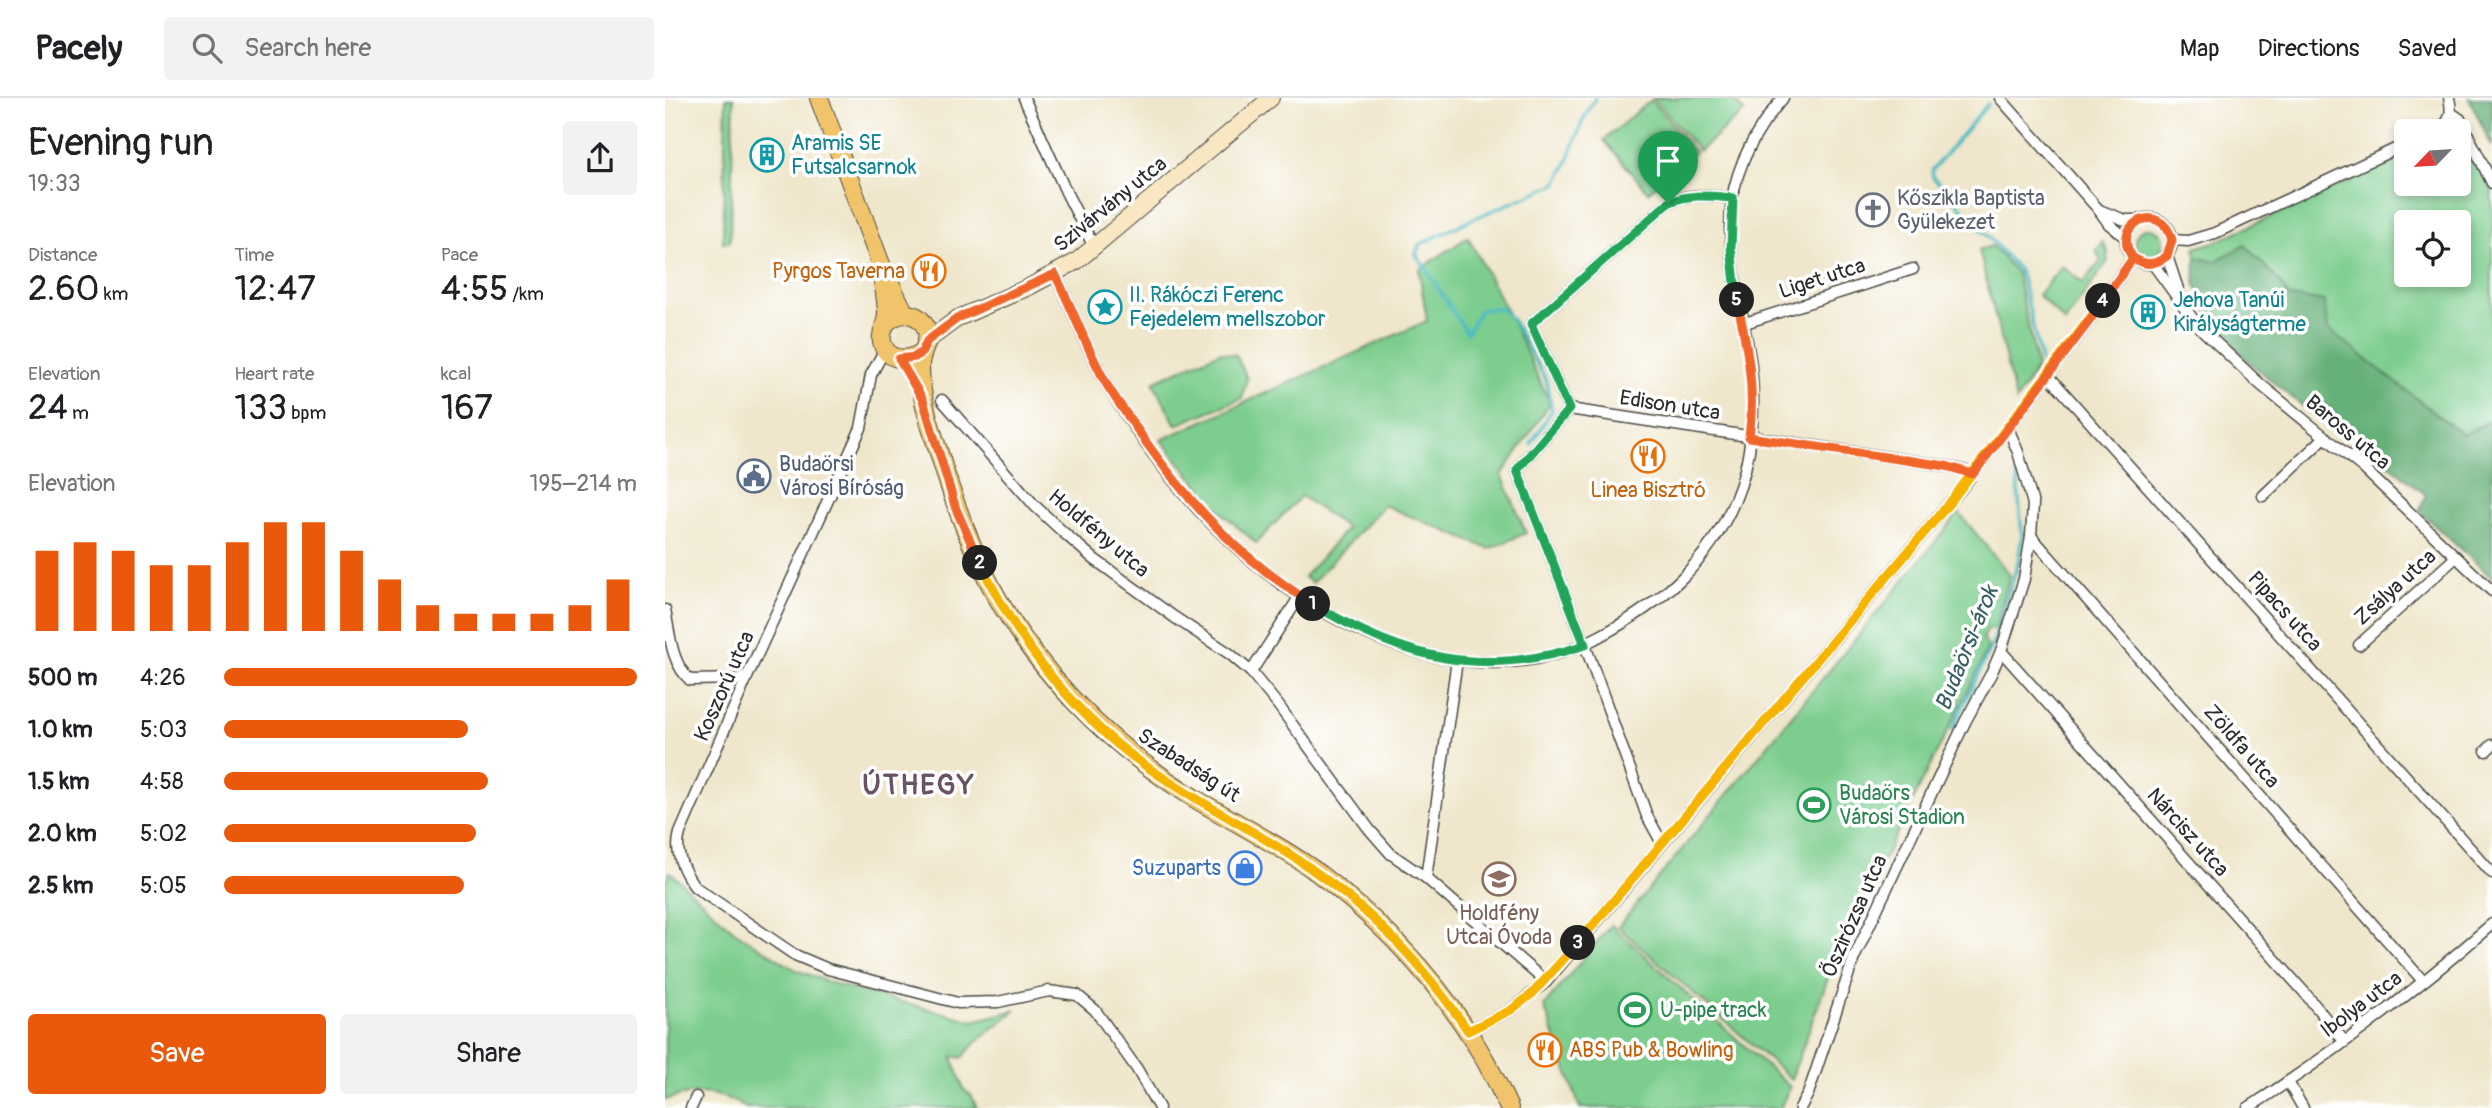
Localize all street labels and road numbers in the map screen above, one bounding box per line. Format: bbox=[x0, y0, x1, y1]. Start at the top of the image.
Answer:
street label: Szivárvány utca bbox=[1048, 150, 1172, 258]
street label: Liget utca bbox=[1776, 252, 1869, 305]
street label: Edison utca bbox=[1618, 384, 1722, 427]
street label: Baross utca bbox=[2300, 389, 2396, 476]
street label: Holdfény utca bbox=[1043, 483, 1155, 584]
street label: Zsálya utca bbox=[2349, 543, 2442, 631]
street label: Pipacs utca bbox=[2241, 565, 2328, 657]
street label: Koszorú utca bbox=[688, 627, 761, 746]
street label: Zöldfa utca bbox=[2198, 699, 2285, 794]
street label: Szabadság út bbox=[1132, 722, 1246, 809]
street label: Nárcisz utca bbox=[2141, 782, 2235, 882]
street label: Őszirózsa utca bbox=[1815, 851, 1894, 982]
street label: Ibolya utca bbox=[2315, 965, 2407, 1044]

